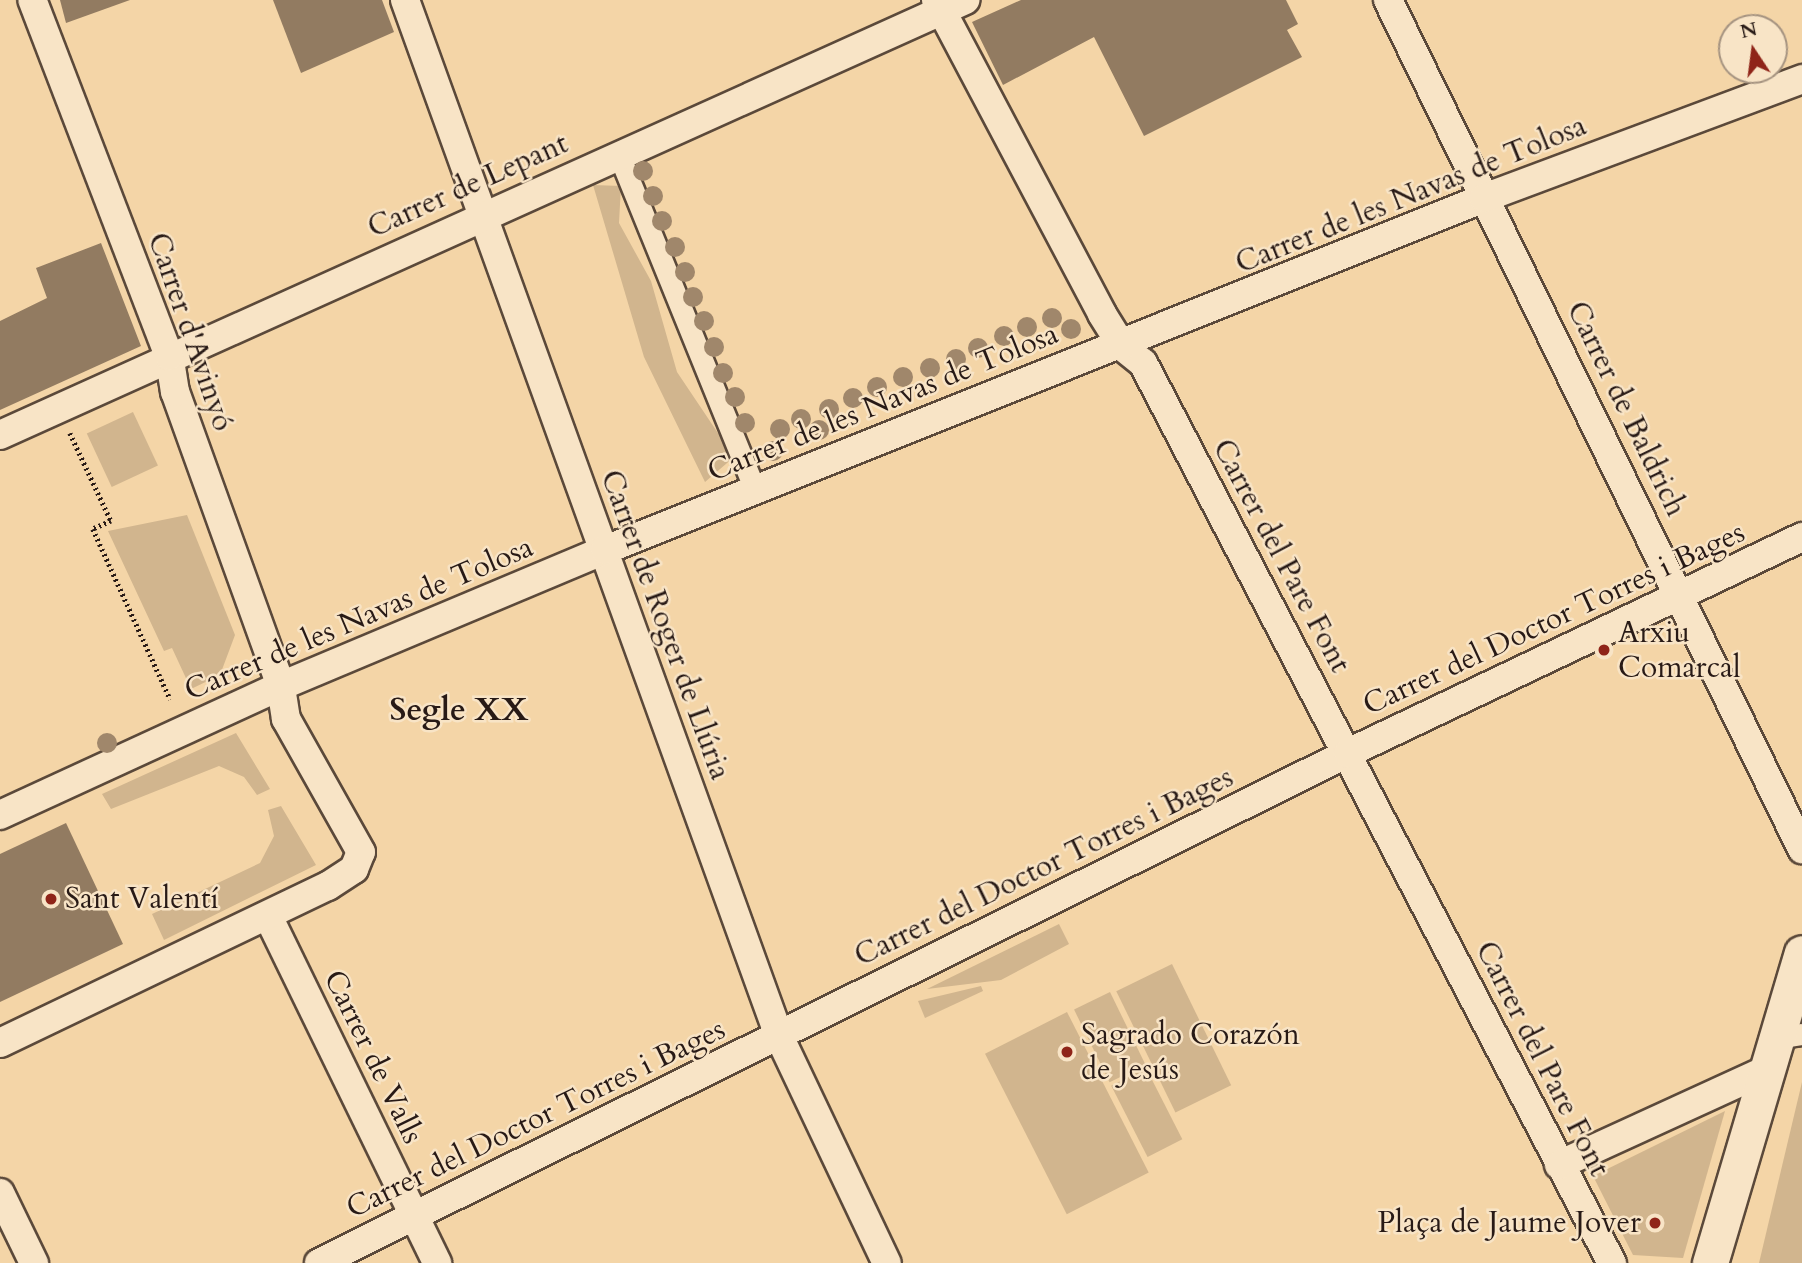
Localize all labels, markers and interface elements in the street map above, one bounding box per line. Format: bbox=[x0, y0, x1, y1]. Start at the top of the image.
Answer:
north arrow bbox=[1718, 14, 1788, 84]
text: N bbox=[1738, 16, 1760, 45]
street label: Carrer de les Navas de Tolosa bbox=[1230, 108, 1592, 282]
street label: Carrer de Lepant bbox=[362, 126, 574, 246]
street label: Carrer d'Avinyó bbox=[139, 228, 241, 436]
street label: Carrer de Baldrich bbox=[1558, 296, 1694, 522]
street label: Carrer de les Navas de Tolosa bbox=[702, 316, 1064, 490]
street label: Carrer del Pare Font bbox=[1204, 433, 1358, 679]
street label: Carrer de Roger de Llúria bbox=[592, 465, 738, 785]
street label: Carrer del Doctor Torres i Bages bbox=[1358, 515, 1750, 723]
street label: Carrer de les Navas de Tolosa bbox=[179, 529, 539, 709]
place label: Arxiu Comarcal bbox=[1618, 615, 1741, 686]
marker: Arxiu Comarcal bbox=[1596, 642, 1612, 658]
district label: Segle XX bbox=[390, 691, 528, 729]
street label: Carrer del Doctor Torres i Bages bbox=[849, 759, 1239, 975]
place label: Sant Valentí bbox=[65, 881, 219, 917]
marker: Sant Valentí bbox=[43, 891, 59, 907]
street label: Carrer del Pare Font bbox=[1467, 936, 1617, 1182]
street label: Carrer de Valls bbox=[316, 964, 430, 1150]
street label: Carrer del Doctor Torres i Bages bbox=[341, 1011, 731, 1227]
place label: Sagrado Corazón de Jesús bbox=[1081, 1017, 1300, 1088]
marker: Sagrado Corazón de Jesús bbox=[1059, 1044, 1075, 1060]
place label: Plaça de Jaume Jover bbox=[1378, 1205, 1641, 1241]
marker: Plaça de Jaume Jover bbox=[1647, 1215, 1663, 1231]

